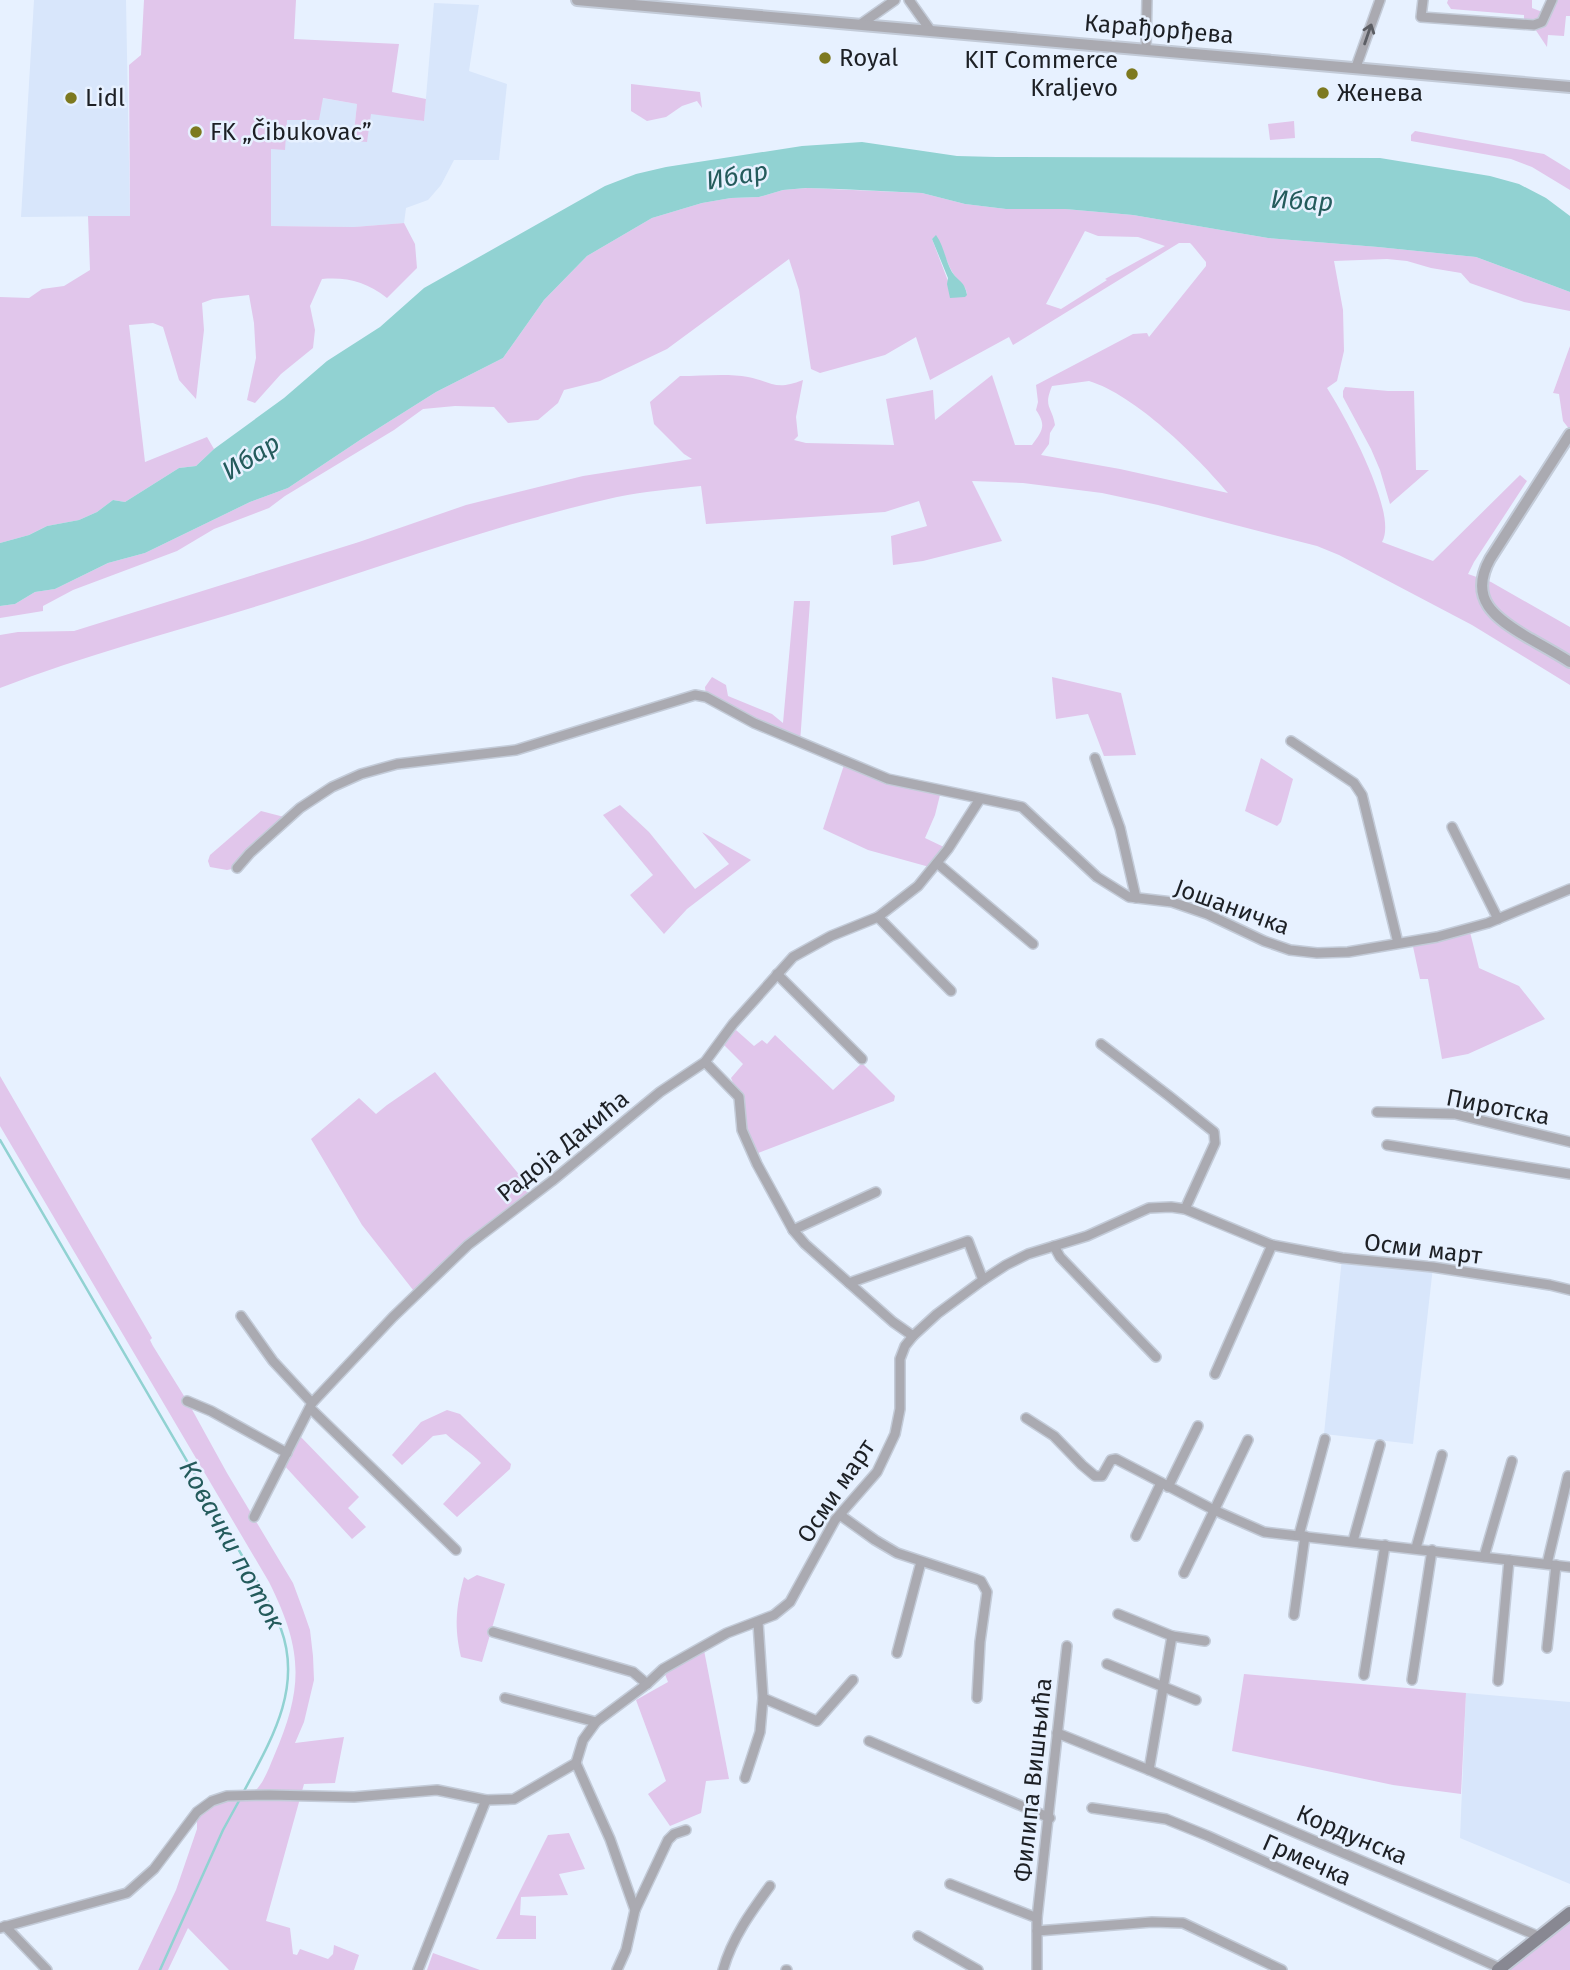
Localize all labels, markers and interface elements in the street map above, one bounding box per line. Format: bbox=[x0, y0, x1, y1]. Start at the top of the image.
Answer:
street label: Карађорђева bbox=[1083, 9, 1235, 49]
one-way arrow bbox=[1363, 23, 1376, 45]
place label: Royal bbox=[839, 44, 898, 72]
place label: KIT Commerce Kraljevo bbox=[964, 46, 1118, 102]
marker: Royal bbox=[817, 50, 833, 66]
marker: KIT Commerce Kraljevo bbox=[1124, 66, 1140, 82]
place label: Женева bbox=[1337, 79, 1423, 107]
place label: Lidl bbox=[85, 84, 125, 112]
marker: Женева bbox=[1315, 85, 1331, 101]
marker: Lidl bbox=[63, 90, 79, 106]
place label: FK „Čibukovac” bbox=[210, 117, 372, 146]
marker: FK „Čibukovac” bbox=[188, 124, 204, 140]
water label: Ибар bbox=[704, 155, 770, 197]
water label: Ибар bbox=[1270, 184, 1334, 218]
water label: Ибар bbox=[216, 427, 286, 487]
street label: Јошаничка bbox=[1171, 873, 1293, 941]
street label: Пиротска bbox=[1444, 1083, 1552, 1131]
street label: Радоја Дакића bbox=[492, 1084, 634, 1208]
street label: Осми март bbox=[1362, 1228, 1484, 1270]
street label: Осми март bbox=[791, 1434, 881, 1548]
water label: Ковачки поток bbox=[172, 1455, 292, 1636]
street label: Филипа Вишњића bbox=[1008, 1677, 1058, 1883]
street label: Кордунска bbox=[1292, 1799, 1412, 1871]
street label: Грмечка bbox=[1258, 1828, 1356, 1892]

